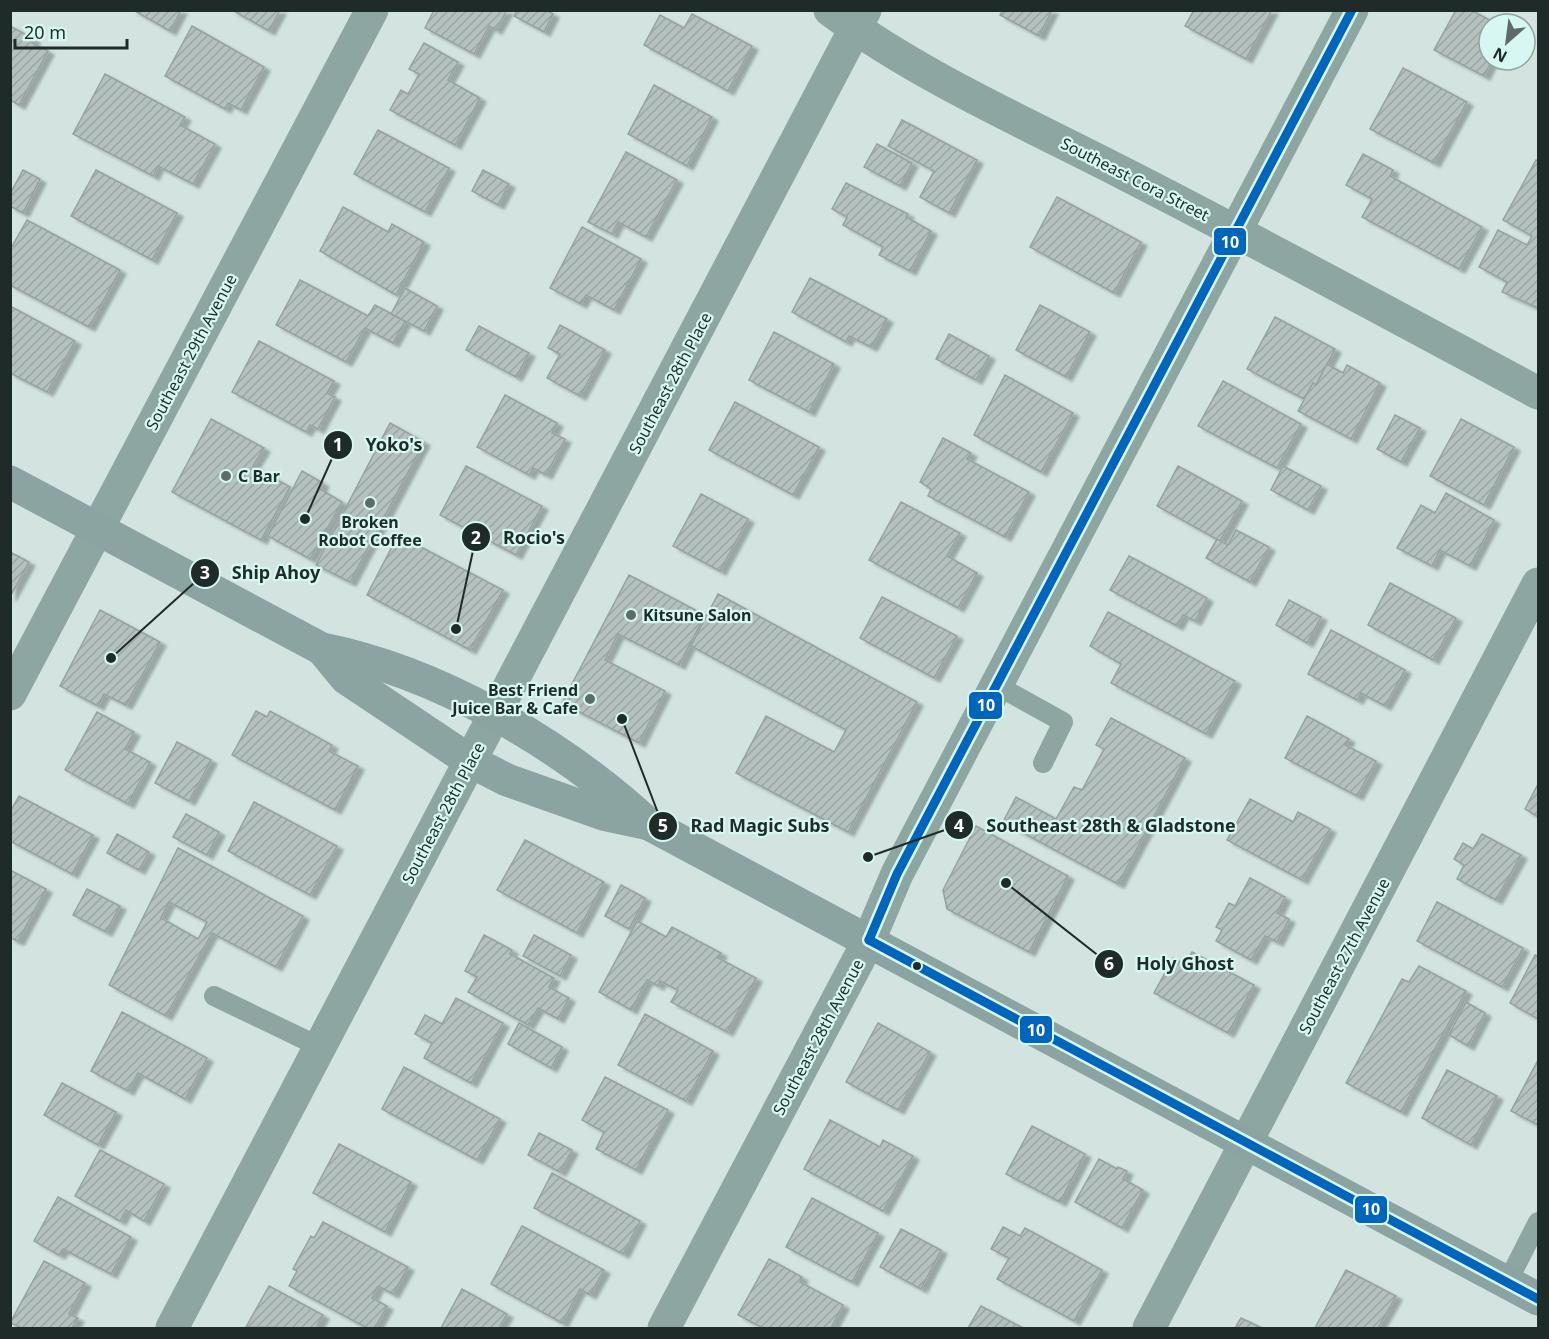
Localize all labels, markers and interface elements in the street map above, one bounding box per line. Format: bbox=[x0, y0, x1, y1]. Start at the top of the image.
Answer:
scale bar bbox=[15, 12, 128, 50]
north arrow bbox=[1477, 12, 1537, 72]
text: 20 m bbox=[24, 20, 66, 44]
text: N bbox=[1489, 42, 1511, 68]
street label: Southeast Cora Street bbox=[1057, 132, 1213, 226]
line badge: 10 bbox=[1213, 227, 1247, 256]
text: 10 bbox=[1221, 231, 1239, 253]
street label: Southeast 29th Avenue bbox=[140, 270, 242, 434]
street label: Southeast 28th Place bbox=[623, 308, 717, 458]
callout: Yoko's bbox=[323, 427, 434, 463]
text: 1 bbox=[333, 432, 343, 456]
text: Yoko's bbox=[365, 432, 423, 456]
place label: C Bar bbox=[238, 465, 280, 487]
marker: C Bar bbox=[219, 469, 233, 483]
marker: Broken Robot Coffee bbox=[363, 496, 377, 510]
place label: Broken Robot Coffee bbox=[318, 511, 422, 551]
callout: Rocio's bbox=[461, 519, 577, 555]
text: 2 bbox=[471, 525, 481, 549]
text: Rocio's bbox=[503, 525, 565, 549]
callout: Ship Ahoy bbox=[190, 555, 332, 591]
text: 3 bbox=[200, 560, 210, 584]
text: Ship Ahoy bbox=[232, 560, 321, 584]
place label: Kitsune Salon bbox=[643, 604, 751, 626]
marker: Kitsune Salon bbox=[624, 608, 638, 622]
place label: Best Friend Juice Bar & Cafe bbox=[450, 679, 578, 719]
line badge: 10 bbox=[968, 691, 1003, 720]
marker: Best Friend Juice Bar & Cafe bbox=[583, 692, 597, 706]
text: 10 bbox=[977, 694, 995, 716]
street label: Southeast 28th Place bbox=[396, 738, 490, 888]
callout: Southeast 28th & Gladstone bbox=[944, 807, 1247, 843]
callout: Rad Magic Subs bbox=[648, 808, 842, 844]
text: 5 bbox=[658, 813, 668, 837]
text: Rad Magic Subs bbox=[690, 813, 830, 837]
text: 4 bbox=[954, 813, 964, 837]
text: Southeast 28th & Gladstone bbox=[986, 813, 1236, 837]
street label: Southeast 27th Avenue bbox=[1293, 874, 1395, 1038]
callout: Holy Ghost bbox=[1094, 946, 1246, 982]
text: 6 bbox=[1104, 951, 1114, 975]
text: Holy Ghost bbox=[1136, 951, 1234, 975]
street label: Southeast 28th Avenue bbox=[767, 955, 869, 1119]
unlabelled marker bbox=[911, 960, 923, 972]
line badge: 10 bbox=[1019, 1015, 1053, 1044]
text: 10 bbox=[1027, 1019, 1045, 1041]
line badge: 10 bbox=[1354, 1195, 1388, 1224]
text: 10 bbox=[1362, 1198, 1380, 1220]

